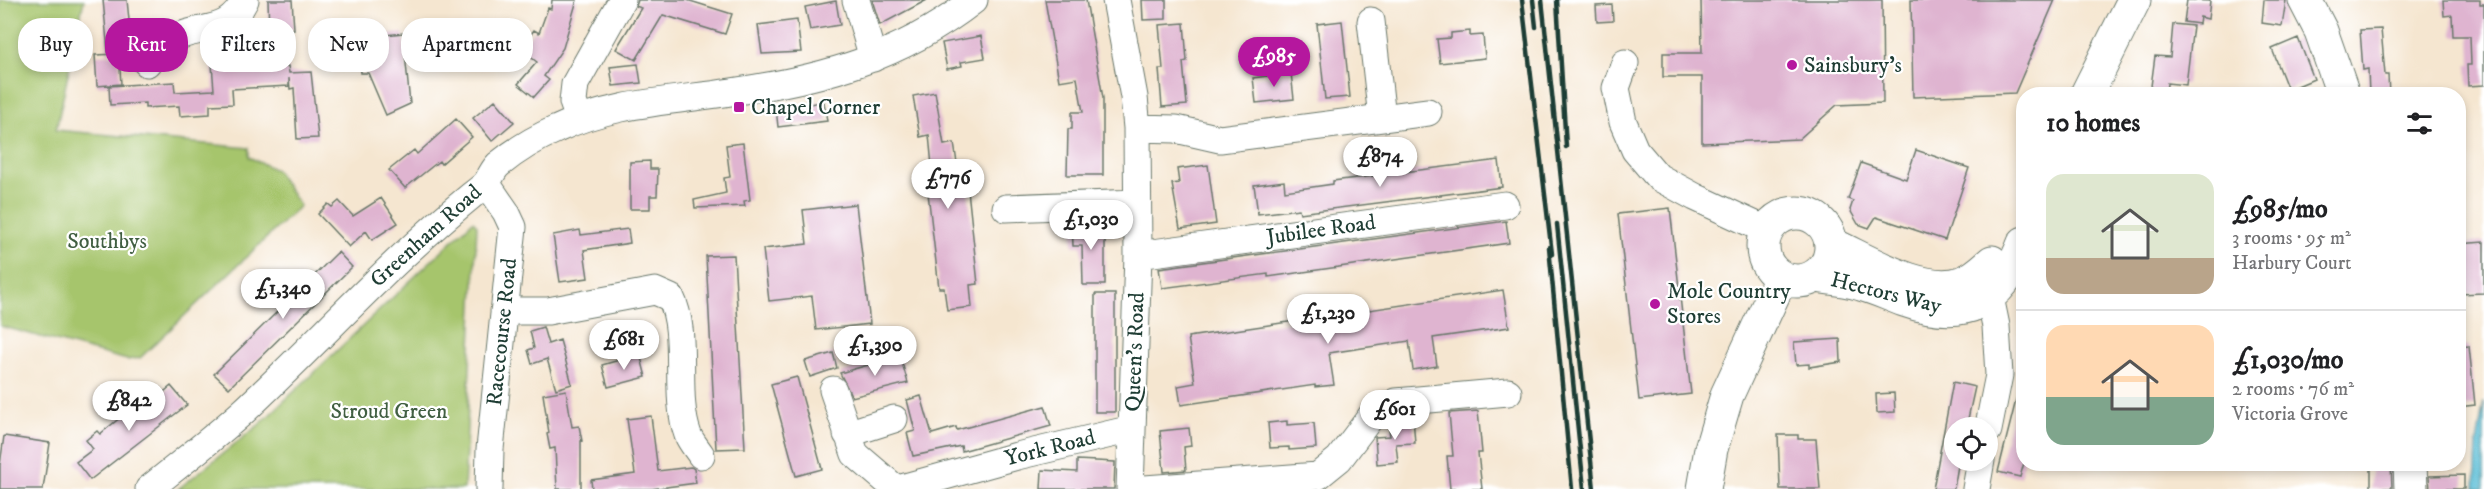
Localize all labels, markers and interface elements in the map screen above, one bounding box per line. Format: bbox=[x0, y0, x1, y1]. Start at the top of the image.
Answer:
chip: Buy bbox=[18, 18, 93, 72]
chip: Rent bbox=[105, 18, 188, 72]
chip: Filters bbox=[200, 18, 296, 72]
chip: New bbox=[308, 18, 389, 72]
chip: Apartment bbox=[401, 18, 533, 72]
pin: £985 bbox=[1238, 37, 1310, 88]
text: £985 bbox=[1252, 44, 1296, 69]
place label: Sainsbury's bbox=[1804, 52, 1902, 79]
marker: Sainsbury's bbox=[1785, 58, 1799, 72]
place label: Chapel Corner bbox=[751, 94, 881, 121]
marker: Chapel Corner bbox=[732, 100, 746, 114]
text: 10 homes bbox=[2046, 107, 2140, 140]
icon: filters bbox=[2403, 107, 2436, 140]
pin: £874 bbox=[1344, 137, 1416, 188]
text: £874 bbox=[1357, 144, 1403, 169]
pin: £776 bbox=[912, 159, 984, 210]
text: £776 bbox=[925, 166, 971, 191]
street label: Greenham Road bbox=[365, 179, 487, 293]
text: £985/mo bbox=[2232, 193, 2328, 226]
icon: home bbox=[2094, 198, 2166, 270]
pin: £1,030 bbox=[1042, 200, 1140, 251]
text: £1,030 bbox=[1063, 207, 1119, 232]
street label: Jubilee Road bbox=[1263, 209, 1377, 251]
text: 3 rooms · 95 m² bbox=[2232, 226, 2351, 251]
park label: Southbys bbox=[67, 228, 147, 255]
text: Harbury Court bbox=[2232, 251, 2352, 276]
street label: Racecourse Road bbox=[481, 257, 523, 407]
street label: Hectors Way bbox=[1828, 266, 1945, 320]
pin: £1,340 bbox=[234, 269, 332, 320]
text: £1,340 bbox=[255, 276, 311, 301]
place label: Mole Country Stores bbox=[1667, 278, 1791, 330]
street label: Queen's Road bbox=[1119, 292, 1151, 412]
pin: £1,230 bbox=[1279, 294, 1377, 345]
marker: Mole Country Stores bbox=[1648, 297, 1662, 311]
text: £1,230 bbox=[1301, 301, 1355, 326]
pin: £681 bbox=[588, 320, 660, 371]
pin: £1,390 bbox=[826, 326, 924, 377]
text: £681 bbox=[603, 327, 645, 352]
text: £1,390 bbox=[848, 333, 902, 358]
text: £1,030/mo bbox=[2232, 344, 2343, 377]
icon: home bbox=[2094, 349, 2166, 421]
text: 2 rooms · 76 m² bbox=[2232, 377, 2354, 402]
pin: £842 bbox=[93, 381, 165, 432]
text: £842 bbox=[106, 388, 152, 413]
pin: £601 bbox=[1359, 390, 1431, 441]
text: £601 bbox=[1374, 397, 1416, 422]
park label: Stroud Green bbox=[330, 398, 448, 425]
text: Victoria Grove bbox=[2232, 402, 2348, 427]
map controls bbox=[1944, 417, 1998, 471]
button: locate bbox=[1944, 417, 1998, 471]
street label: York Road bbox=[1002, 424, 1098, 472]

